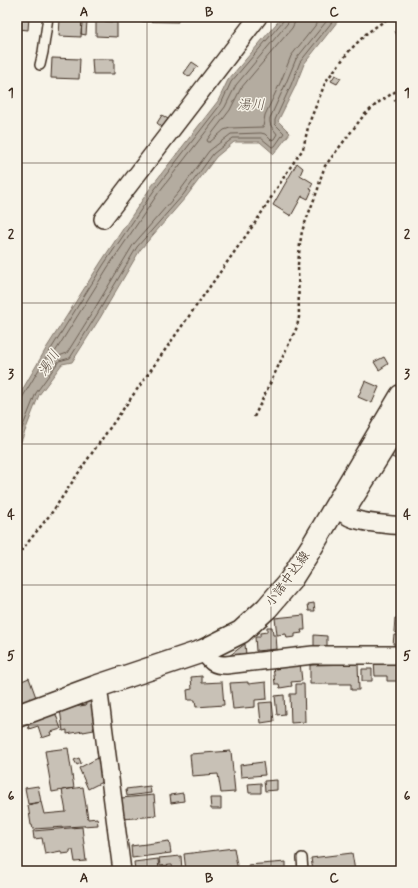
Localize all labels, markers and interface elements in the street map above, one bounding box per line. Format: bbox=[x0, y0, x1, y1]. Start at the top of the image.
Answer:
text: A bbox=[80, 4, 88, 21]
text: B bbox=[205, 4, 214, 21]
text: C bbox=[329, 4, 339, 21]
text: 1 bbox=[8, 85, 14, 102]
text: 1 bbox=[404, 85, 410, 102]
water label: 湯川 bbox=[237, 96, 265, 114]
text: 2 bbox=[8, 226, 15, 243]
text: 2 bbox=[404, 226, 411, 243]
water label: 湯川 bbox=[34, 346, 64, 380]
text: 3 bbox=[8, 366, 14, 383]
text: 3 bbox=[404, 366, 410, 383]
text: 4 bbox=[7, 507, 15, 524]
text: 4 bbox=[403, 507, 411, 524]
street label: 小諸中込線 bbox=[262, 547, 315, 610]
text: 5 bbox=[7, 648, 15, 665]
text: 5 bbox=[403, 648, 411, 665]
text: 6 bbox=[8, 788, 15, 805]
text: 6 bbox=[404, 788, 411, 805]
text: A bbox=[80, 870, 88, 887]
text: B bbox=[205, 870, 214, 887]
text: C bbox=[329, 870, 339, 887]

